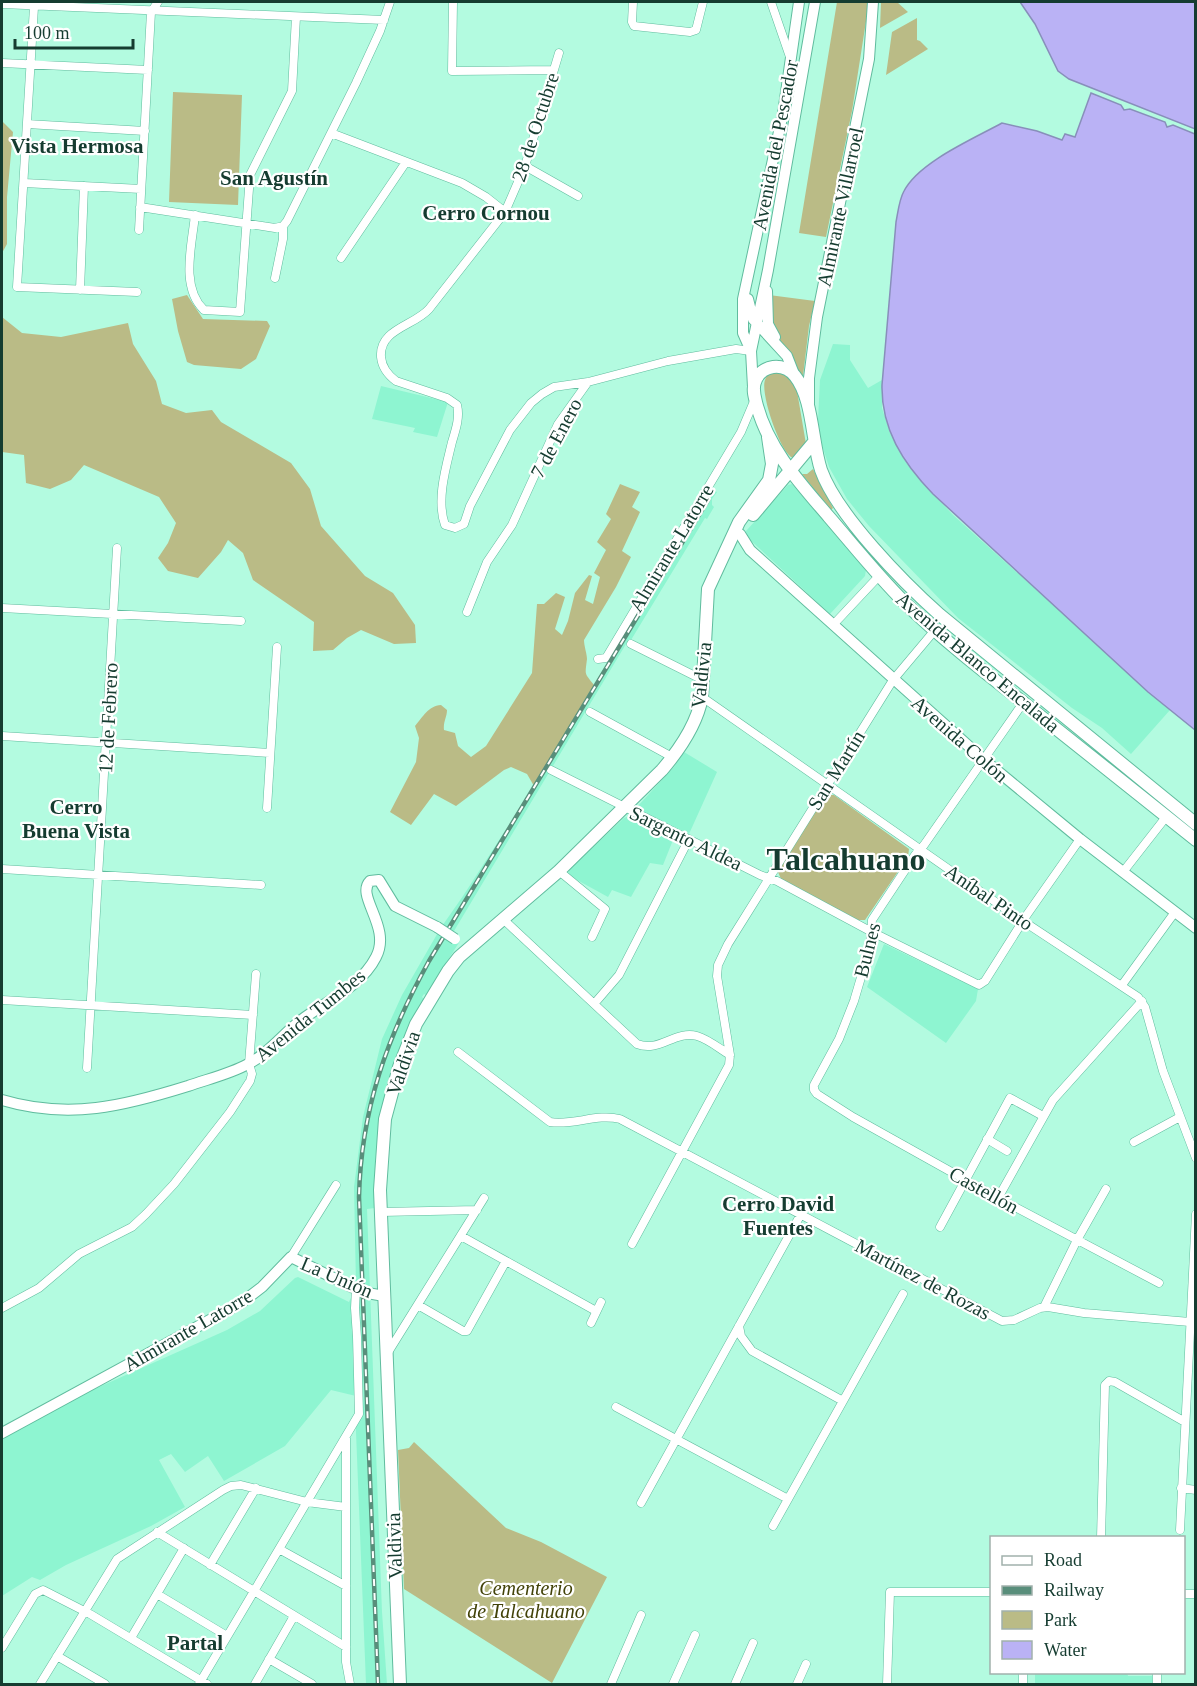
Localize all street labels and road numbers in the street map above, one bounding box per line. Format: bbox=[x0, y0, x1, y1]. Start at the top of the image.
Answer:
street label: Avenida del Pescador bbox=[748, 58, 802, 232]
street label: 28 de Octubre bbox=[507, 70, 563, 184]
street label: Almirante Villarroel bbox=[812, 125, 868, 289]
street label: 7 de Enero bbox=[526, 395, 586, 481]
street label: Almirante Latorre bbox=[624, 480, 718, 616]
street label: Avenida Blanco Encalada bbox=[892, 587, 1064, 737]
street label: Valdivia bbox=[687, 641, 715, 709]
street label: 12 de Febrero bbox=[94, 662, 122, 774]
street label: Avenida Colón bbox=[907, 691, 1013, 787]
street label: San Martín bbox=[803, 726, 869, 814]
street label: Sargento Aldea bbox=[626, 801, 746, 876]
street label: Aníbal Pinto bbox=[941, 859, 1037, 935]
street label: Bulnes bbox=[850, 920, 884, 980]
street label: Avenida Tumbes bbox=[251, 964, 369, 1066]
street label: Valdivia bbox=[382, 1028, 424, 1098]
street label: Castellón bbox=[946, 1162, 1022, 1218]
street label: Martínez de Rozas bbox=[852, 1234, 995, 1324]
street label: La Unión bbox=[298, 1252, 376, 1302]
street label: Almirante Latorre bbox=[120, 1284, 256, 1376]
street label: Valdivia bbox=[382, 1512, 406, 1580]

